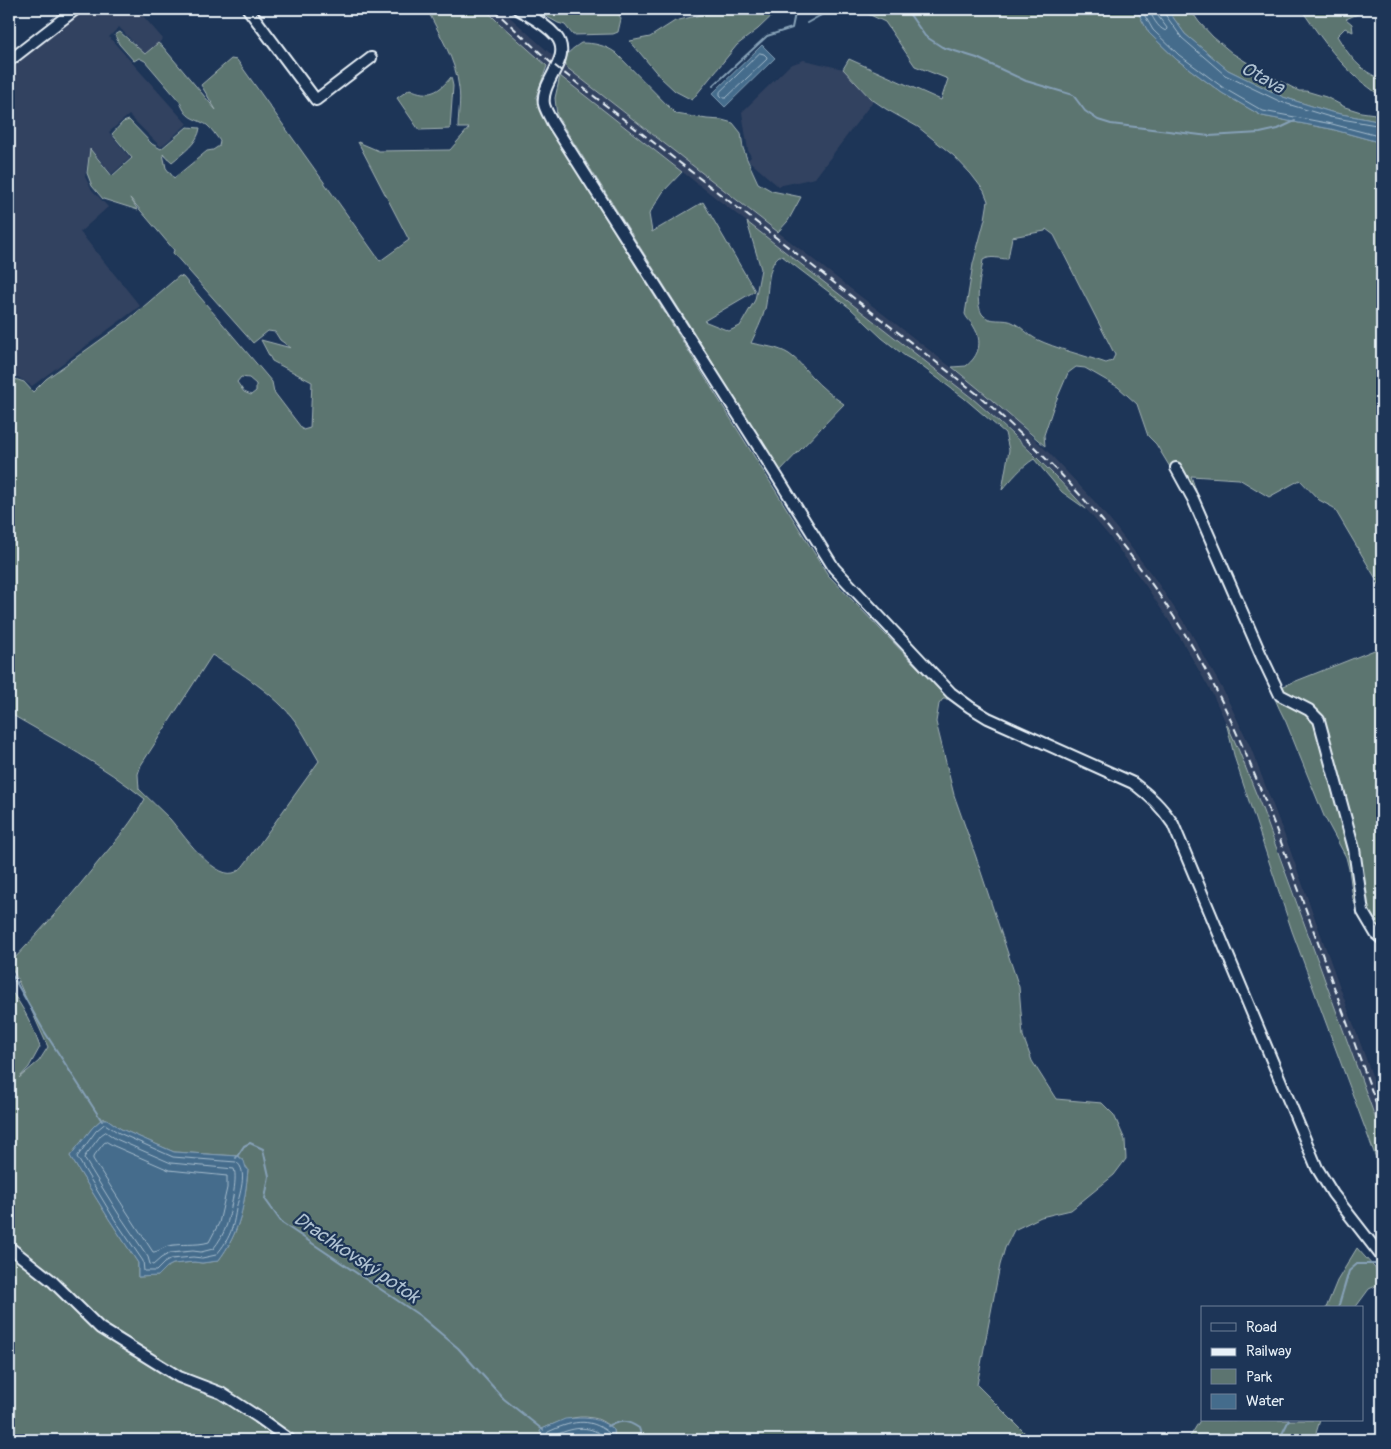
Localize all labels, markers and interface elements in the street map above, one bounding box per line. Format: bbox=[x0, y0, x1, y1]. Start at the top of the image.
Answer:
water label: Otava bbox=[1237, 56, 1289, 100]
water label: Drachkovský potok bbox=[289, 1207, 426, 1310]
legend bbox=[1201, 1306, 1364, 1422]
text: Road bbox=[1246, 1318, 1277, 1337]
text: Railway bbox=[1246, 1342, 1292, 1361]
text: Park bbox=[1246, 1368, 1273, 1387]
text: Water bbox=[1246, 1392, 1285, 1411]

